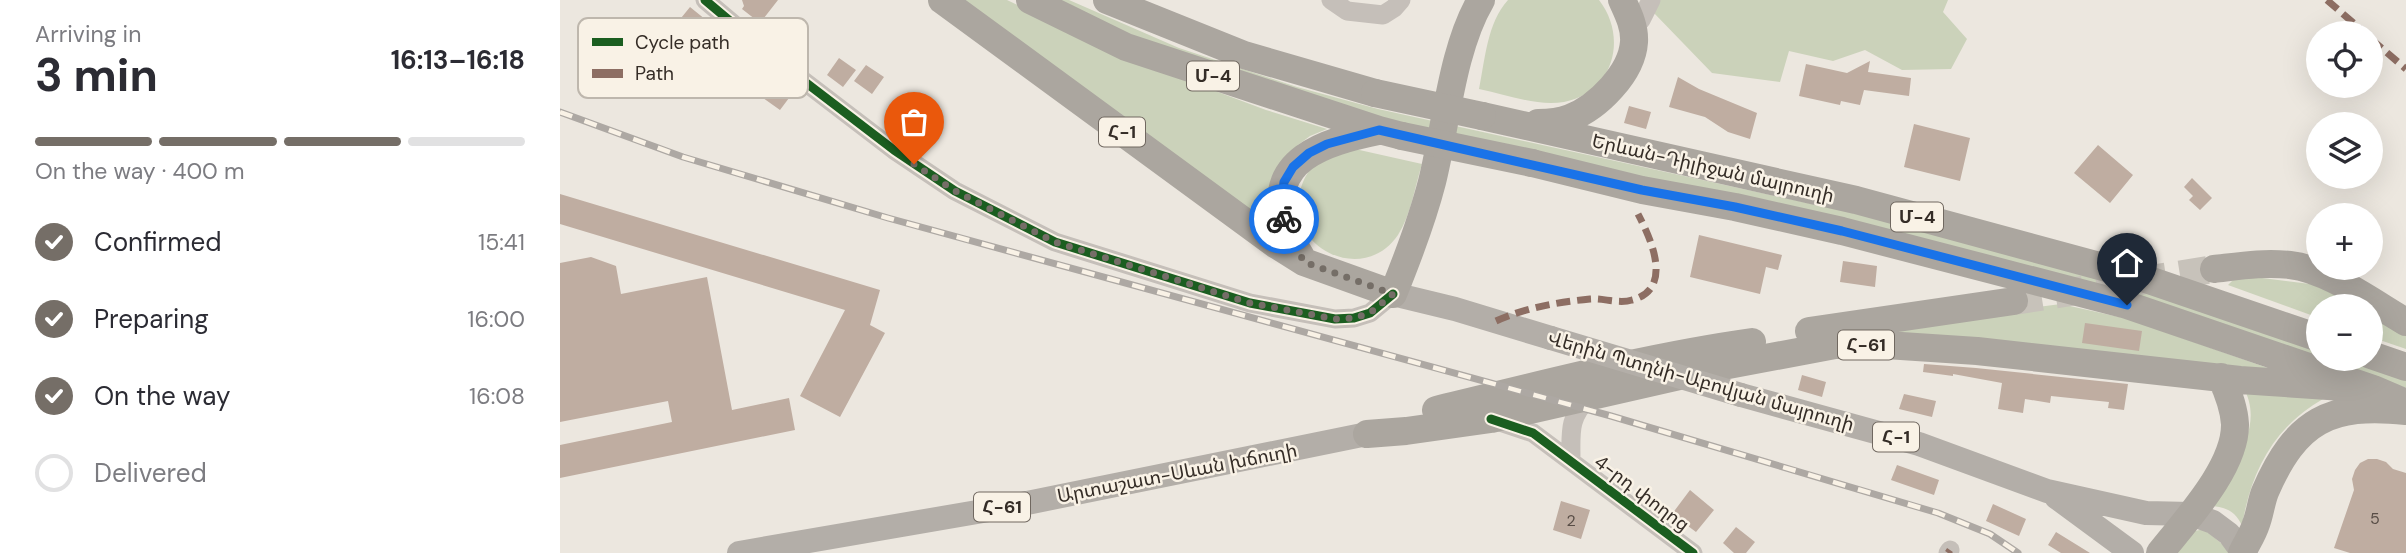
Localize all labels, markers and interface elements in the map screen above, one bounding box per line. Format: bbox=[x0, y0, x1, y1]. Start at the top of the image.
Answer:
legend bbox=[578, 18, 808, 98]
text: Arriving in bbox=[35, 19, 141, 49]
map controls bbox=[2306, 21, 2383, 371]
button: locate bbox=[2306, 21, 2383, 98]
text: Cycle path bbox=[635, 30, 730, 55]
text: 16:13–16:18 bbox=[391, 43, 525, 77]
text: 3 min bbox=[35, 45, 158, 105]
text: Path bbox=[635, 61, 674, 86]
road number: Մ-4 bbox=[1187, 62, 1239, 90]
pin bbox=[884, 92, 944, 164]
icon: bag bbox=[895, 103, 933, 141]
button: layers bbox=[2306, 112, 2383, 189]
road number: Հ-1 bbox=[1099, 118, 1145, 146]
street label: Երևան-Դիլիջան մայրուղի bbox=[1589, 128, 1837, 208]
text: On the way · 400 m bbox=[35, 156, 244, 186]
courier bbox=[1249, 184, 1319, 254]
icon: bike bbox=[1265, 200, 1303, 238]
road number: Մ-4 bbox=[1891, 202, 1943, 232]
button: + bbox=[2306, 203, 2383, 280]
icon: check bbox=[35, 223, 73, 261]
text: Confirmed bbox=[94, 225, 221, 259]
text: 15:41 bbox=[478, 227, 525, 257]
pin bbox=[2097, 233, 2157, 305]
icon: home bbox=[2108, 244, 2146, 282]
button: − bbox=[2306, 294, 2383, 371]
icon: check bbox=[35, 300, 73, 338]
text: Preparing bbox=[94, 302, 209, 336]
text: 16:00 bbox=[467, 304, 525, 334]
street label: Վերին Պտղնի-Աբովյան մայրուղի bbox=[1545, 325, 1857, 437]
road number: Հ-61 bbox=[1838, 330, 1894, 360]
icon: check bbox=[35, 377, 73, 415]
text: On the way bbox=[94, 379, 230, 413]
text: 16:08 bbox=[469, 381, 525, 411]
road number: Հ-1 bbox=[1873, 422, 1919, 452]
street label: Արտաշատ-Սևան խճուղի bbox=[1055, 437, 1299, 509]
street label: 4-րդ փողոց bbox=[1589, 449, 1695, 537]
text: Delivered bbox=[94, 456, 207, 490]
road number: Հ-61 bbox=[974, 492, 1030, 522]
house number: 5 bbox=[2370, 508, 2380, 529]
house number: 2 bbox=[1566, 510, 1576, 531]

